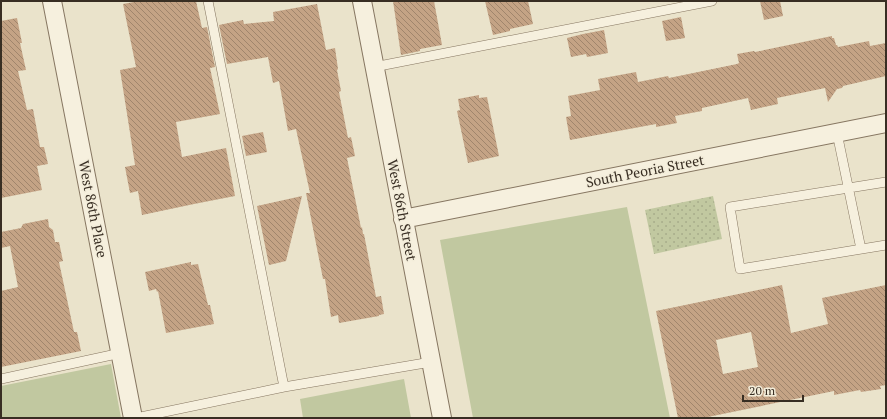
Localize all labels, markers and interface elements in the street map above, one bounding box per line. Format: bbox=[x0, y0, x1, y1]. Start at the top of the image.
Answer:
street label: South Peoria Street bbox=[584, 150, 707, 191]
street label: West 86th Street bbox=[383, 158, 422, 263]
street label: West 86th Place bbox=[75, 159, 112, 259]
scale bar bbox=[743, 377, 803, 403]
text: 20 m bbox=[749, 383, 776, 398]

